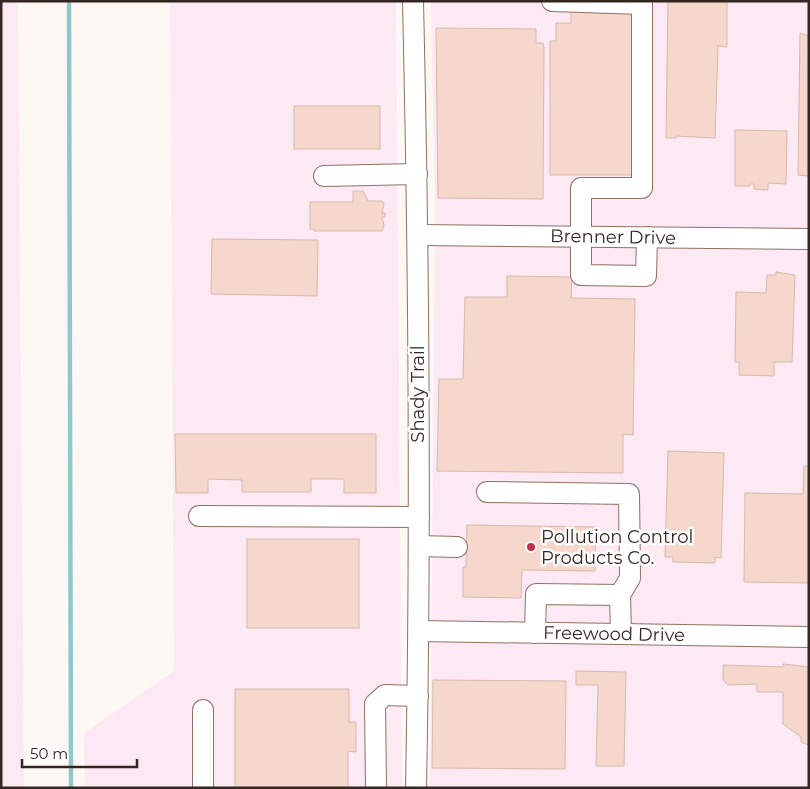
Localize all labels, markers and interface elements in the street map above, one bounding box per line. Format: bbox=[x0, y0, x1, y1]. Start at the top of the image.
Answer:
street label: Brenner Drive bbox=[550, 225, 676, 249]
street label: Shady Trail bbox=[407, 345, 429, 443]
place label: Pollution Control Products Co. bbox=[541, 526, 693, 569]
marker: Pollution Control Products Co. bbox=[525, 541, 537, 553]
street label: Freewood Drive bbox=[543, 622, 685, 646]
scale bar bbox=[22, 736, 138, 768]
text: 50 m bbox=[30, 744, 68, 763]

